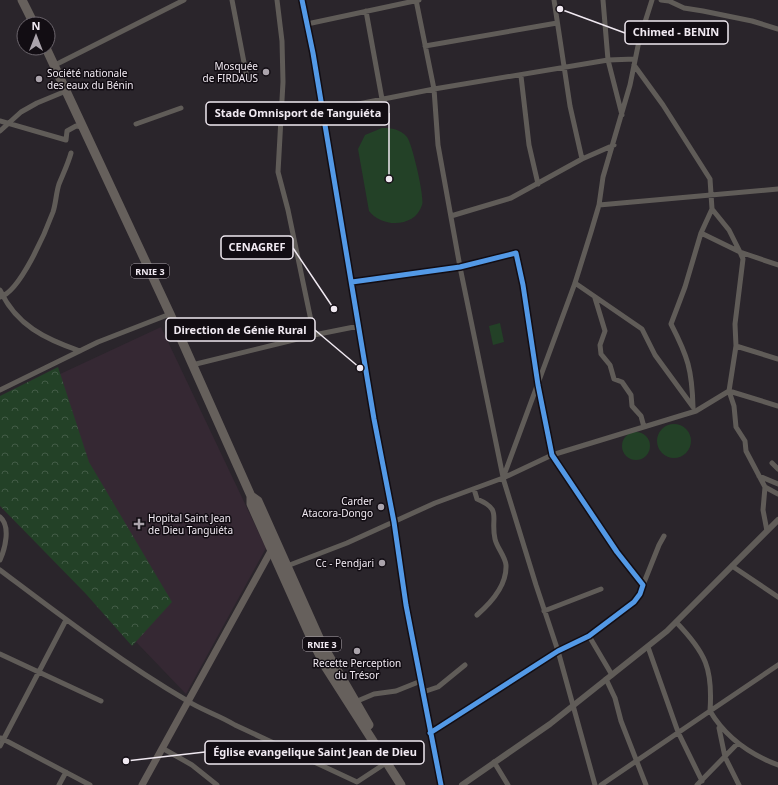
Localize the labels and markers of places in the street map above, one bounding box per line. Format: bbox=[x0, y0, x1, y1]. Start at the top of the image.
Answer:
callout: Chimed - BENIN bbox=[625, 21, 728, 44]
place label: Mosquée de FIRDAUS bbox=[203, 59, 259, 85]
place label: Société nationale des eaux du Bénin bbox=[47, 66, 134, 92]
marker: Mosquée de FIRDAUS bbox=[261, 67, 271, 77]
marker: Société nationale des eaux du Bénin bbox=[34, 74, 44, 84]
callout: Stade Omnisport de Tanguiéta bbox=[206, 102, 389, 125]
callout: CENAGREF bbox=[221, 236, 293, 259]
callout: Direction de Génie Rural bbox=[166, 318, 315, 341]
place label: Carder Atacora-Dongo bbox=[302, 494, 373, 520]
marker: Carder Atacora-Dongo bbox=[376, 502, 386, 512]
place label: Hopital Saint Jean de Dieu Tanguiéta bbox=[148, 511, 233, 537]
marker: Hopital Saint Jean de Dieu Tanguiéta bbox=[133, 518, 145, 530]
place label: Cc - Pendjari bbox=[316, 556, 374, 570]
marker: Cc - Pendjari bbox=[377, 558, 387, 568]
marker: Recette Perception du Trésor bbox=[352, 646, 362, 656]
place label: Recette Perception du Trésor bbox=[313, 656, 401, 682]
callout: Église evangelique Saint Jean de Dieu bbox=[205, 741, 424, 764]

